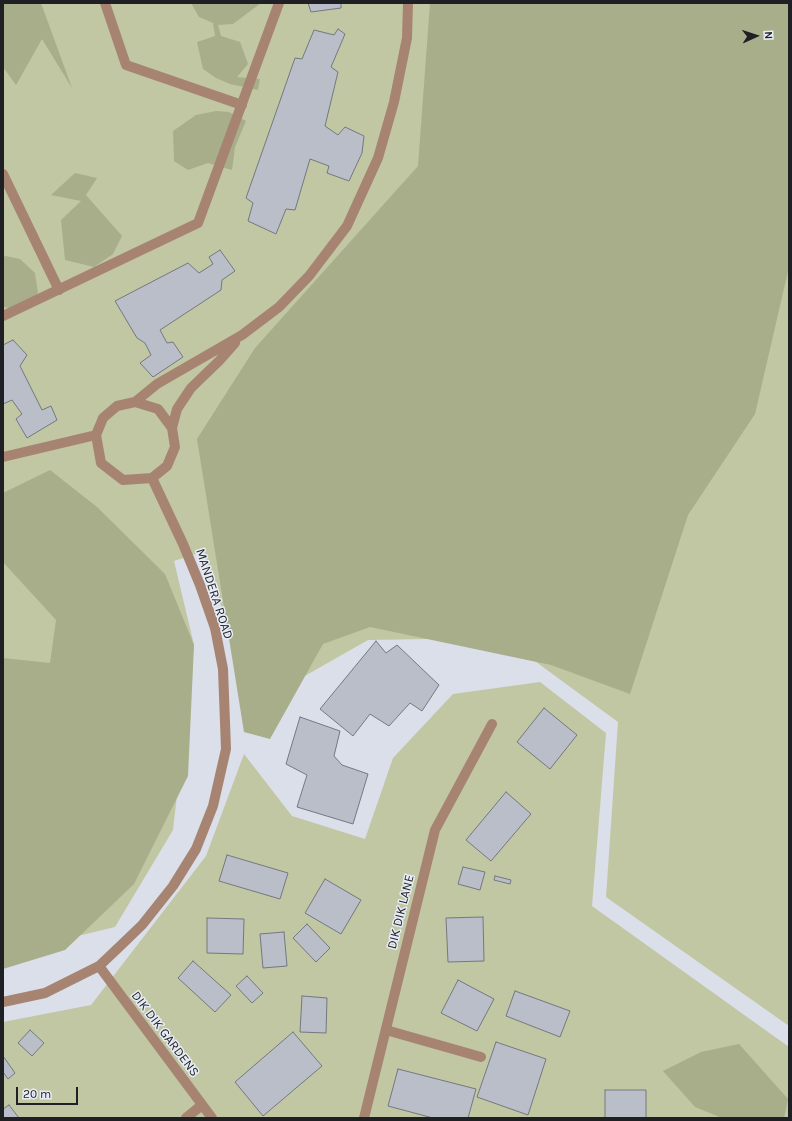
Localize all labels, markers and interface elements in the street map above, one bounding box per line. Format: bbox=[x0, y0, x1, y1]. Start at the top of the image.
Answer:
north arrow bbox=[736, 16, 776, 56]
text: N bbox=[762, 31, 775, 40]
street label: MANDERA ROAD bbox=[192, 547, 236, 641]
street label: DIK DIK LANE bbox=[384, 873, 418, 951]
street label: DIK DIK GARDENS bbox=[128, 988, 202, 1080]
scale bar bbox=[18, 1079, 80, 1105]
text: 20 m bbox=[23, 1087, 51, 1101]

